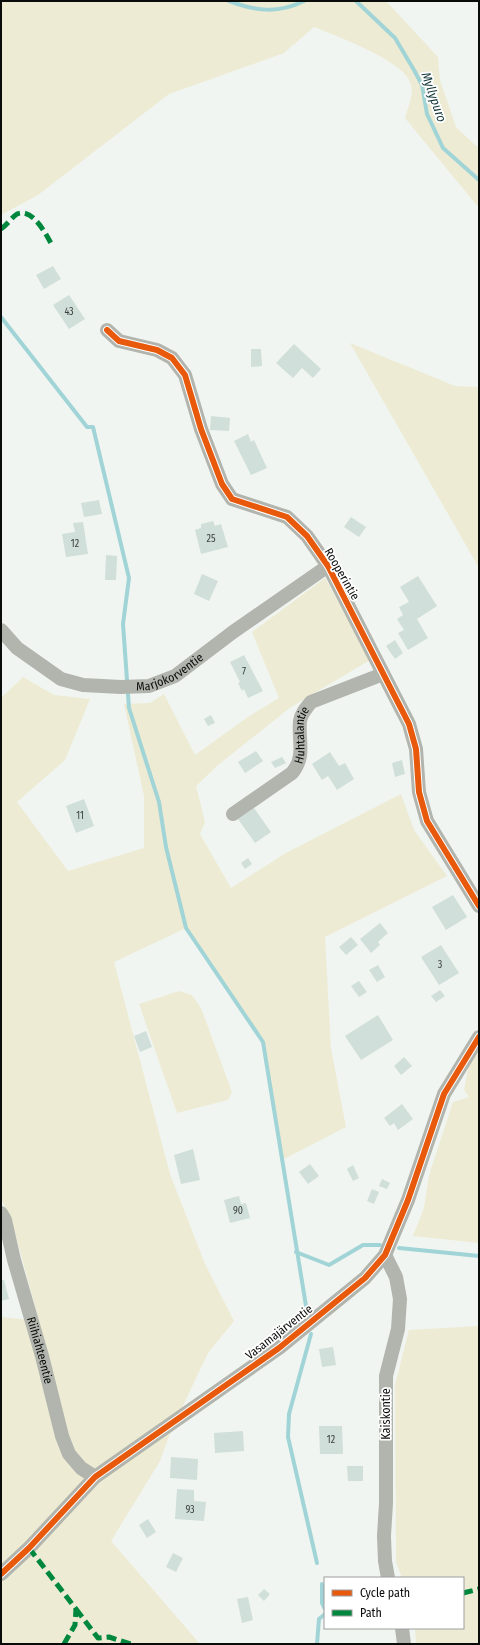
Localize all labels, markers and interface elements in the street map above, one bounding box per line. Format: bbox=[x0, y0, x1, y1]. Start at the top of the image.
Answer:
water label: Myllypuro bbox=[418, 70, 450, 124]
house number: 43 bbox=[64, 306, 74, 318]
house number: 25 bbox=[207, 533, 216, 545]
house number: 12 bbox=[71, 538, 80, 550]
street label: Rooperintie bbox=[322, 546, 363, 603]
street label: Marjokorventie bbox=[136, 650, 206, 693]
house number: 7 bbox=[242, 666, 246, 678]
street label: Huhtalantie bbox=[291, 704, 312, 765]
house number: 11 bbox=[76, 810, 84, 822]
house number: 3 bbox=[438, 959, 443, 971]
house number: 90 bbox=[233, 1205, 243, 1217]
street label: Vasamajärventie bbox=[243, 1302, 315, 1362]
street label: Riihiahteentie bbox=[24, 1315, 56, 1385]
street label: Kaiskontie bbox=[379, 1388, 393, 1440]
house number: 12 bbox=[327, 1434, 336, 1446]
house number: 93 bbox=[185, 1504, 195, 1516]
legend bbox=[324, 1577, 464, 1629]
text: Cycle path bbox=[360, 1586, 410, 1600]
text: Path bbox=[360, 1606, 382, 1620]

